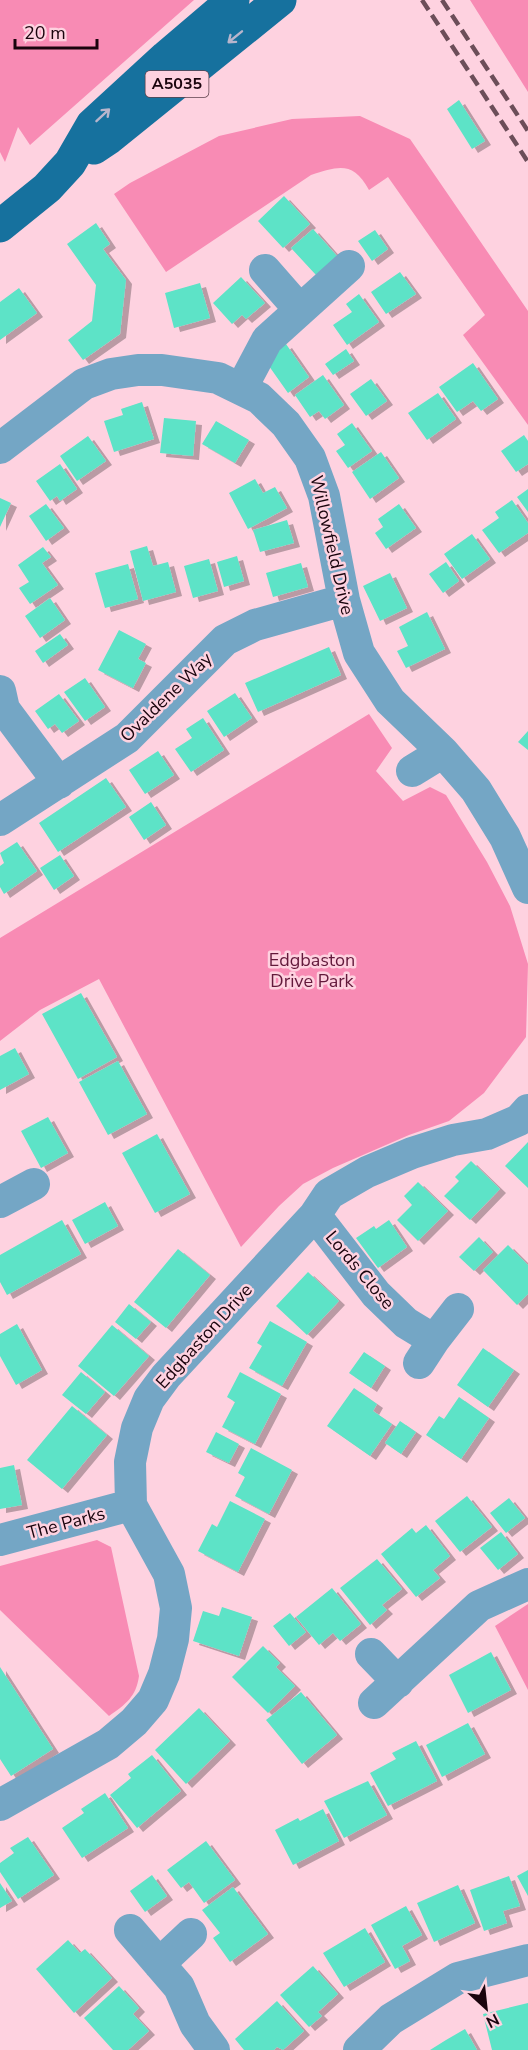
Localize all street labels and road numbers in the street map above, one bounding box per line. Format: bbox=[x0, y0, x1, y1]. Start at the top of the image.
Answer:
road number: A5035 bbox=[146, 71, 208, 97]
street label: Willowfield Drive bbox=[304, 473, 360, 617]
street label: Ovaldene Way bbox=[115, 646, 218, 747]
street label: Lords Close bbox=[320, 1226, 400, 1314]
street label: Edgbaston Drive bbox=[150, 1278, 258, 1394]
street label: The Parks bbox=[24, 1501, 108, 1545]

